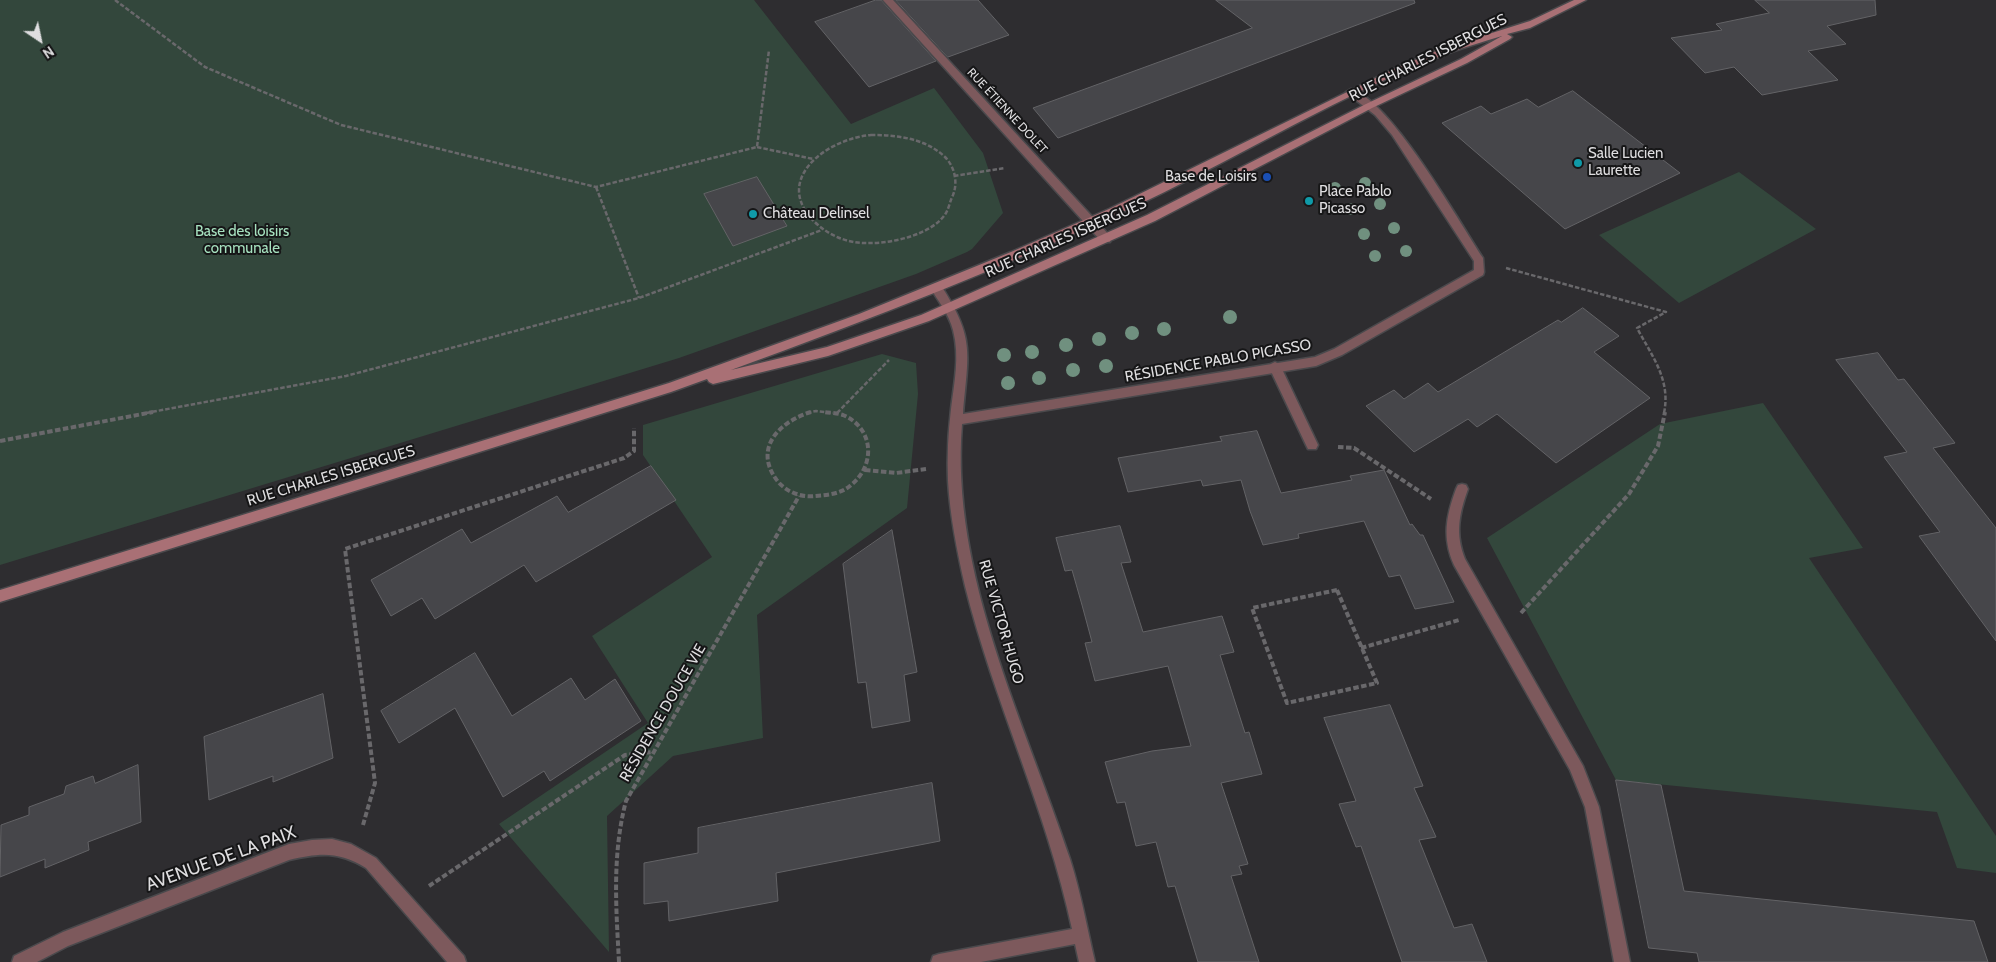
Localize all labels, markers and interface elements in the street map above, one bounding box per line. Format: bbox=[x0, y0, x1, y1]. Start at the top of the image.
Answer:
street label: RUE CHARLES ISBERGUES bbox=[1346, 10, 1510, 106]
north arrow bbox=[15, 15, 65, 65]
text: N bbox=[39, 42, 58, 63]
street label: RUE ÉTIENNE DOLET bbox=[964, 65, 1050, 157]
place label: Salle Lucien Laurette bbox=[1588, 145, 1663, 180]
marker: Salle Lucien Laurette bbox=[1572, 157, 1584, 169]
place label: Base de Loisirs bbox=[1165, 168, 1257, 186]
marker: Base de Loisirs bbox=[1261, 171, 1273, 183]
place label: Place Pablo Picasso bbox=[1319, 183, 1392, 218]
street label: RUE CHARLES ISBERGUES bbox=[983, 194, 1149, 282]
marker: Place Pablo Picasso bbox=[1303, 195, 1315, 207]
place label: Château Delinsel bbox=[763, 205, 870, 223]
marker: Château Delinsel bbox=[747, 208, 759, 220]
park label: Base des loisirs communale bbox=[195, 223, 289, 258]
street label: RÉSIDENCE PABLO PICASSO bbox=[1123, 336, 1313, 386]
street label: RUE CHARLES ISBERGUES bbox=[245, 442, 417, 510]
street label: RUE VICTOR HUGO bbox=[975, 558, 1027, 686]
street label: RÉSIDENCE DOUCE VIE bbox=[616, 641, 710, 785]
street label: AVENUE DE LA PAIX bbox=[143, 822, 299, 896]

